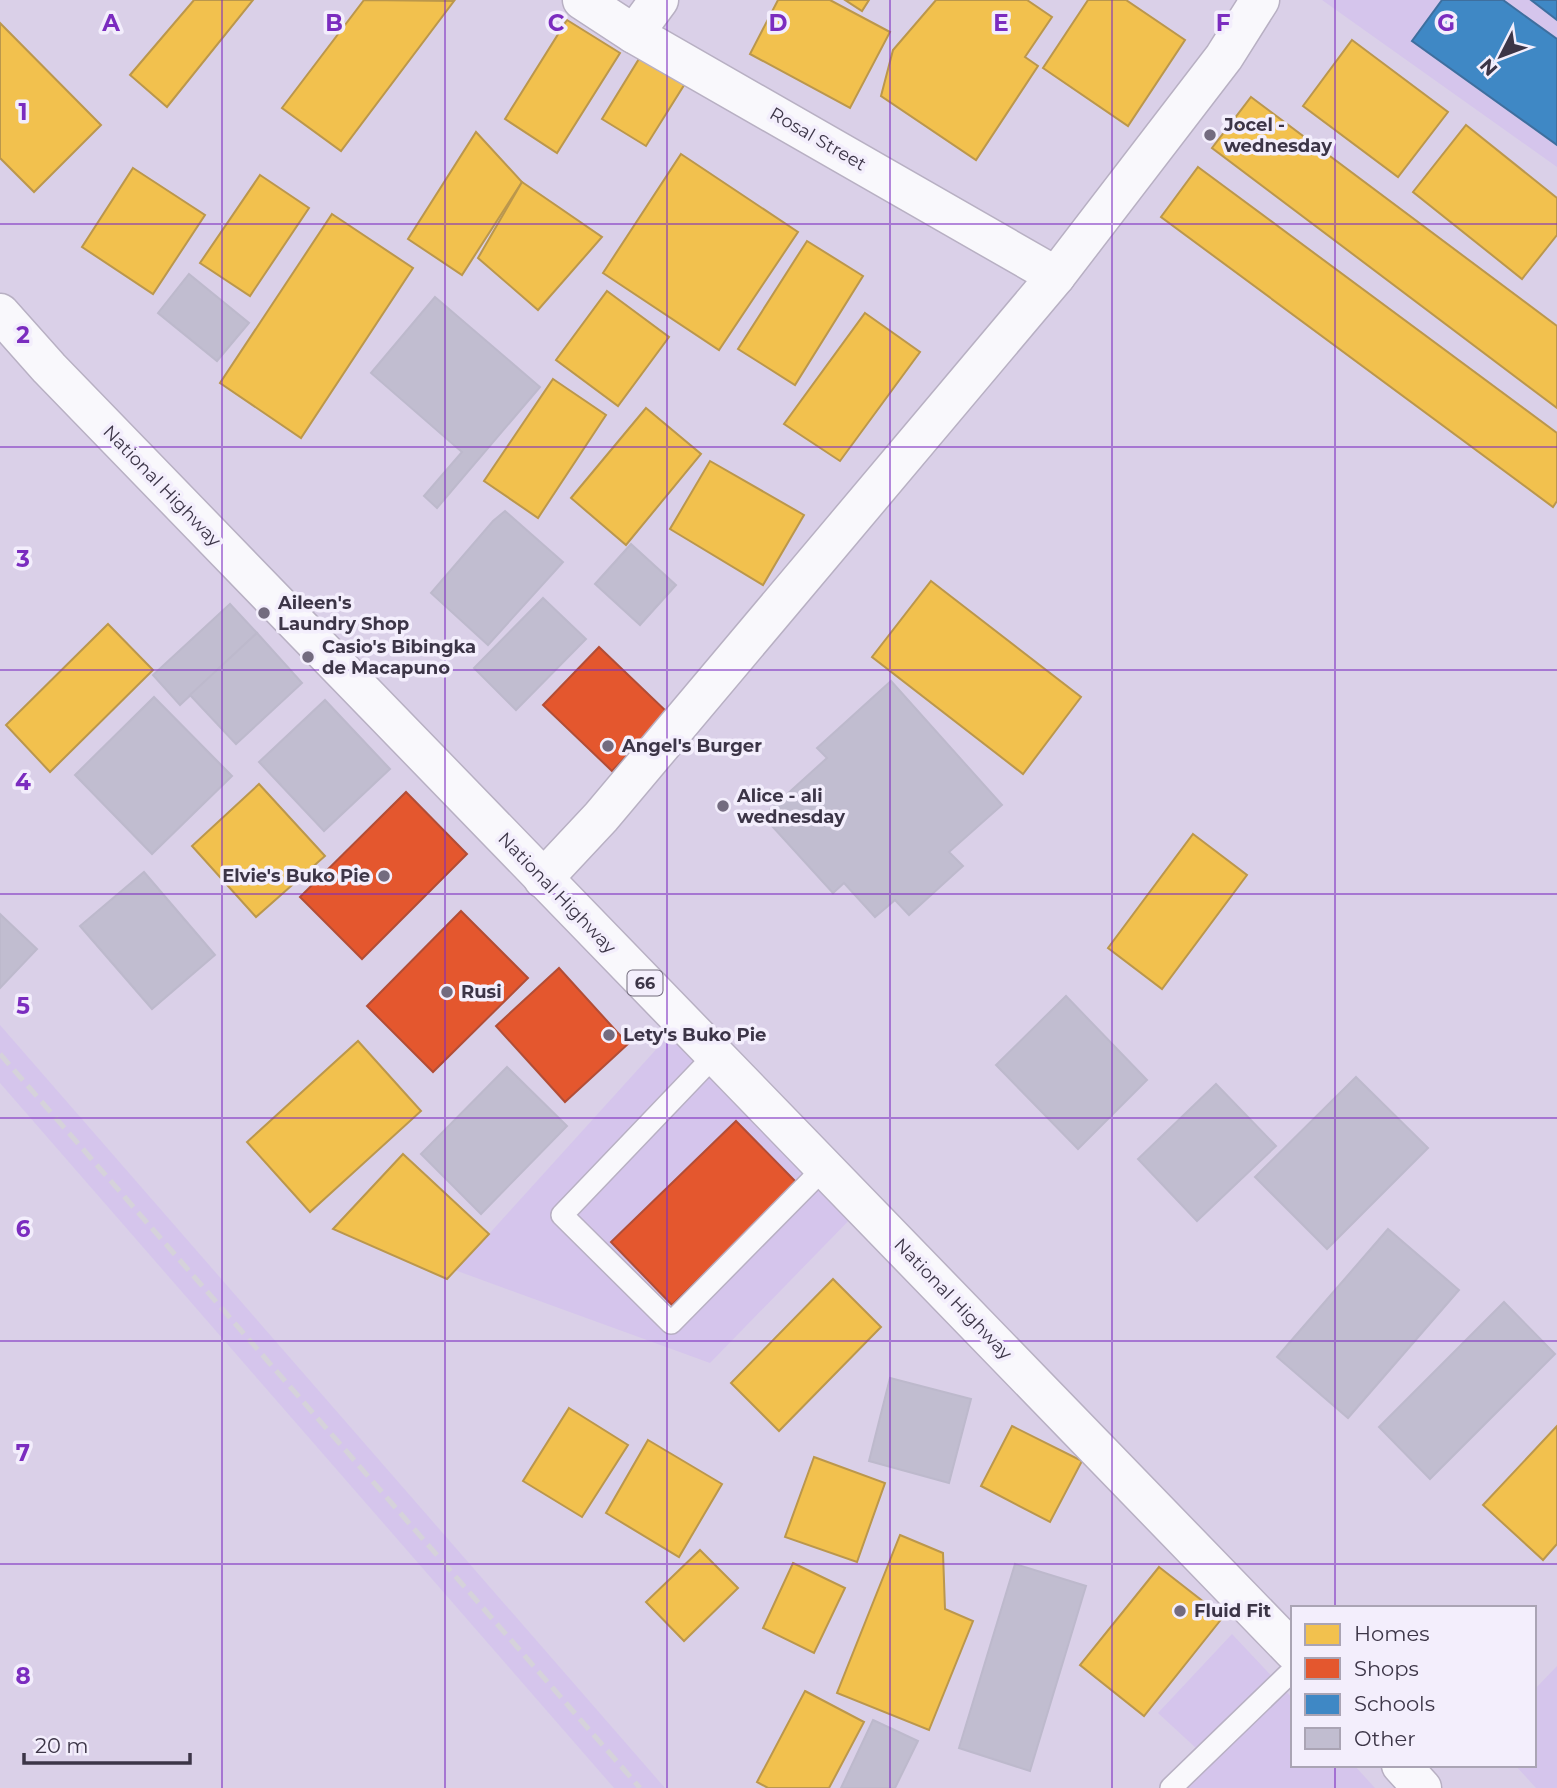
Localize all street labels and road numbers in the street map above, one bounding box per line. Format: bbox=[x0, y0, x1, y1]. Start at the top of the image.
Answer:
street label: Rosal Street bbox=[766, 103, 870, 175]
street label: National Highway bbox=[98, 421, 226, 551]
street label: National Highway bbox=[493, 828, 621, 958]
road number: 66 bbox=[628, 970, 662, 995]
street label: National Highway bbox=[889, 1234, 1017, 1364]

